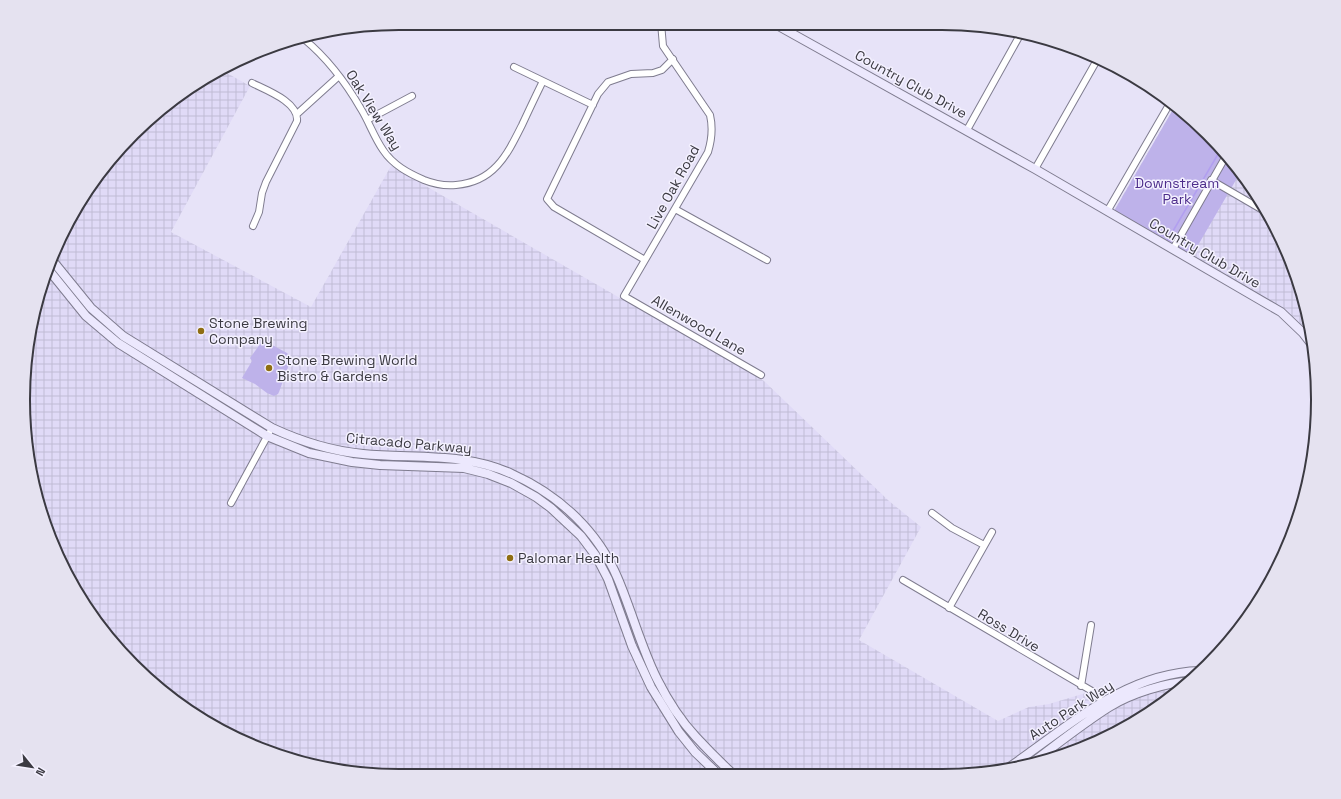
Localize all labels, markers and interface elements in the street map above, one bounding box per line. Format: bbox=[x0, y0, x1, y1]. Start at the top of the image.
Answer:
street label: Country Club Drive bbox=[852, 46, 970, 122]
street label: Oak View Way bbox=[342, 66, 406, 154]
street label: Live Oak Road bbox=[643, 142, 703, 232]
park label: Downstream Park bbox=[1135, 174, 1219, 208]
street label: Country Club Drive bbox=[1146, 214, 1264, 292]
street label: Allenwood Lane bbox=[649, 291, 749, 359]
place label: Stone Brewing Company bbox=[209, 314, 308, 348]
marker: Stone Brewing Company bbox=[196, 326, 206, 336]
place label: Stone Brewing World Bistro & Gardens bbox=[277, 351, 417, 385]
marker: Stone Brewing World Bistro & Gardens bbox=[264, 363, 274, 373]
street label: Citracado Parkway bbox=[345, 429, 473, 457]
place label: Palomar Health bbox=[518, 549, 619, 567]
marker: Palomar Health bbox=[505, 553, 515, 563]
street label: Ross Drive bbox=[975, 604, 1043, 656]
street label: Auto Park Way bbox=[1025, 676, 1117, 744]
north arrow bbox=[12, 747, 52, 787]
text: N bbox=[33, 765, 49, 779]

